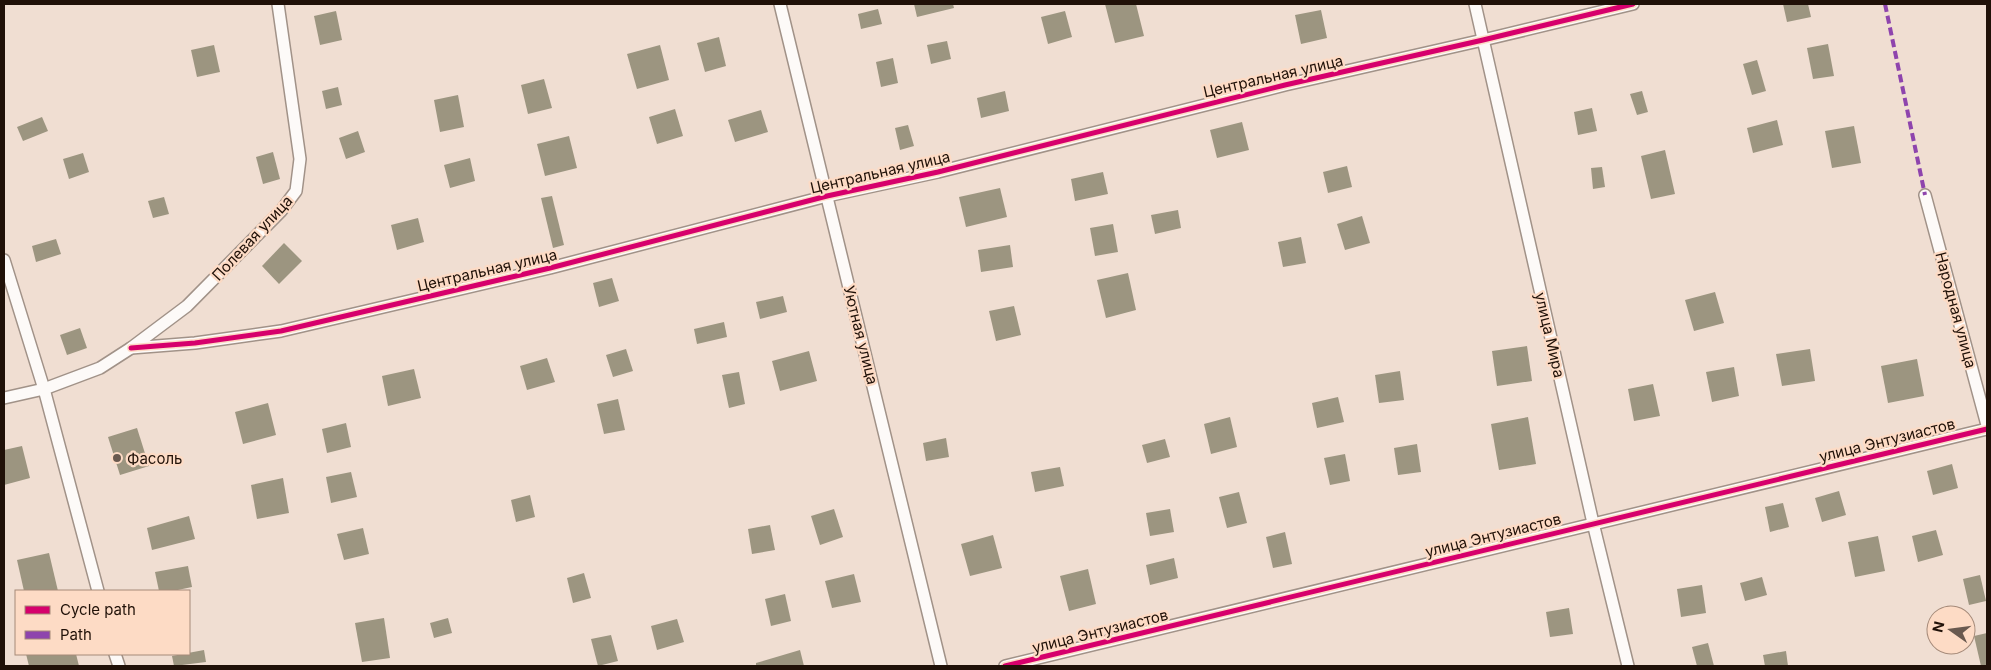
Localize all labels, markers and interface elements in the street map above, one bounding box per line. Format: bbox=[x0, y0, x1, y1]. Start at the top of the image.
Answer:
street label: Центральная улица bbox=[1201, 51, 1345, 101]
street label: Центральная улица bbox=[808, 147, 952, 197]
street label: Полевая улица bbox=[208, 191, 296, 285]
street label: Центральная улица bbox=[415, 245, 559, 295]
street label: Народная улица bbox=[1931, 250, 1981, 370]
street label: Уютная улица bbox=[840, 284, 882, 386]
street label: улица Мира bbox=[1531, 290, 1569, 380]
street label: улица Энтузиастов bbox=[1817, 414, 1957, 466]
place label: Фасоль bbox=[127, 449, 182, 468]
marker: Фасоль bbox=[111, 452, 123, 464]
street label: улица Энтузиастов bbox=[1423, 509, 1563, 561]
legend bbox=[15, 590, 190, 655]
text: Cycle path bbox=[60, 600, 136, 619]
street label: улица Энтузиастов bbox=[1030, 605, 1170, 657]
north arrow bbox=[1926, 605, 1976, 655]
text: N bbox=[1928, 620, 1947, 634]
text: Path bbox=[60, 625, 92, 644]

